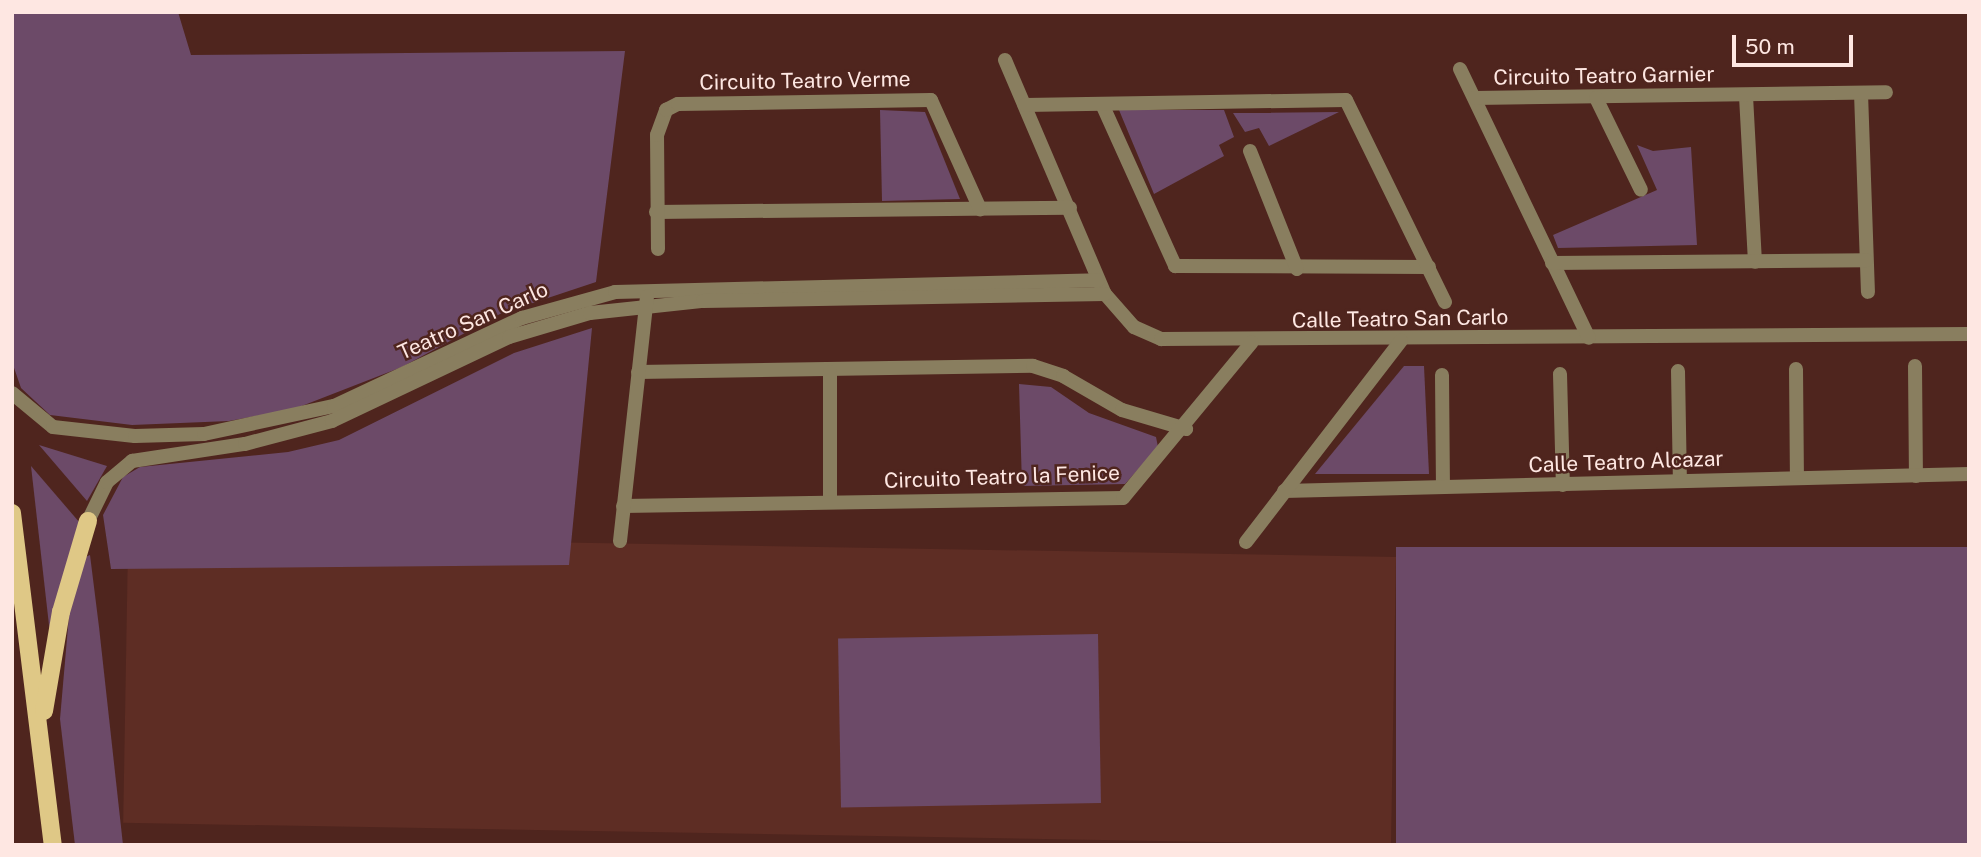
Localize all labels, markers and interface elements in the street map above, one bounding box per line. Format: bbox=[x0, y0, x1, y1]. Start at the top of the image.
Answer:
scale bar bbox=[1736, 21, 1857, 65]
text: 50 m bbox=[1745, 34, 1795, 59]
street label: Circuito Teatro Garnier bbox=[1493, 61, 1715, 91]
street label: Circuito Teatro Verme bbox=[699, 67, 911, 95]
street label: Teatro San Carlo bbox=[394, 277, 552, 365]
street label: Calle Teatro San Carlo bbox=[1291, 305, 1509, 333]
street label: Calle Teatro Alcazar bbox=[1528, 446, 1724, 478]
street label: Circuito Teatro la Fenice bbox=[883, 460, 1121, 494]

